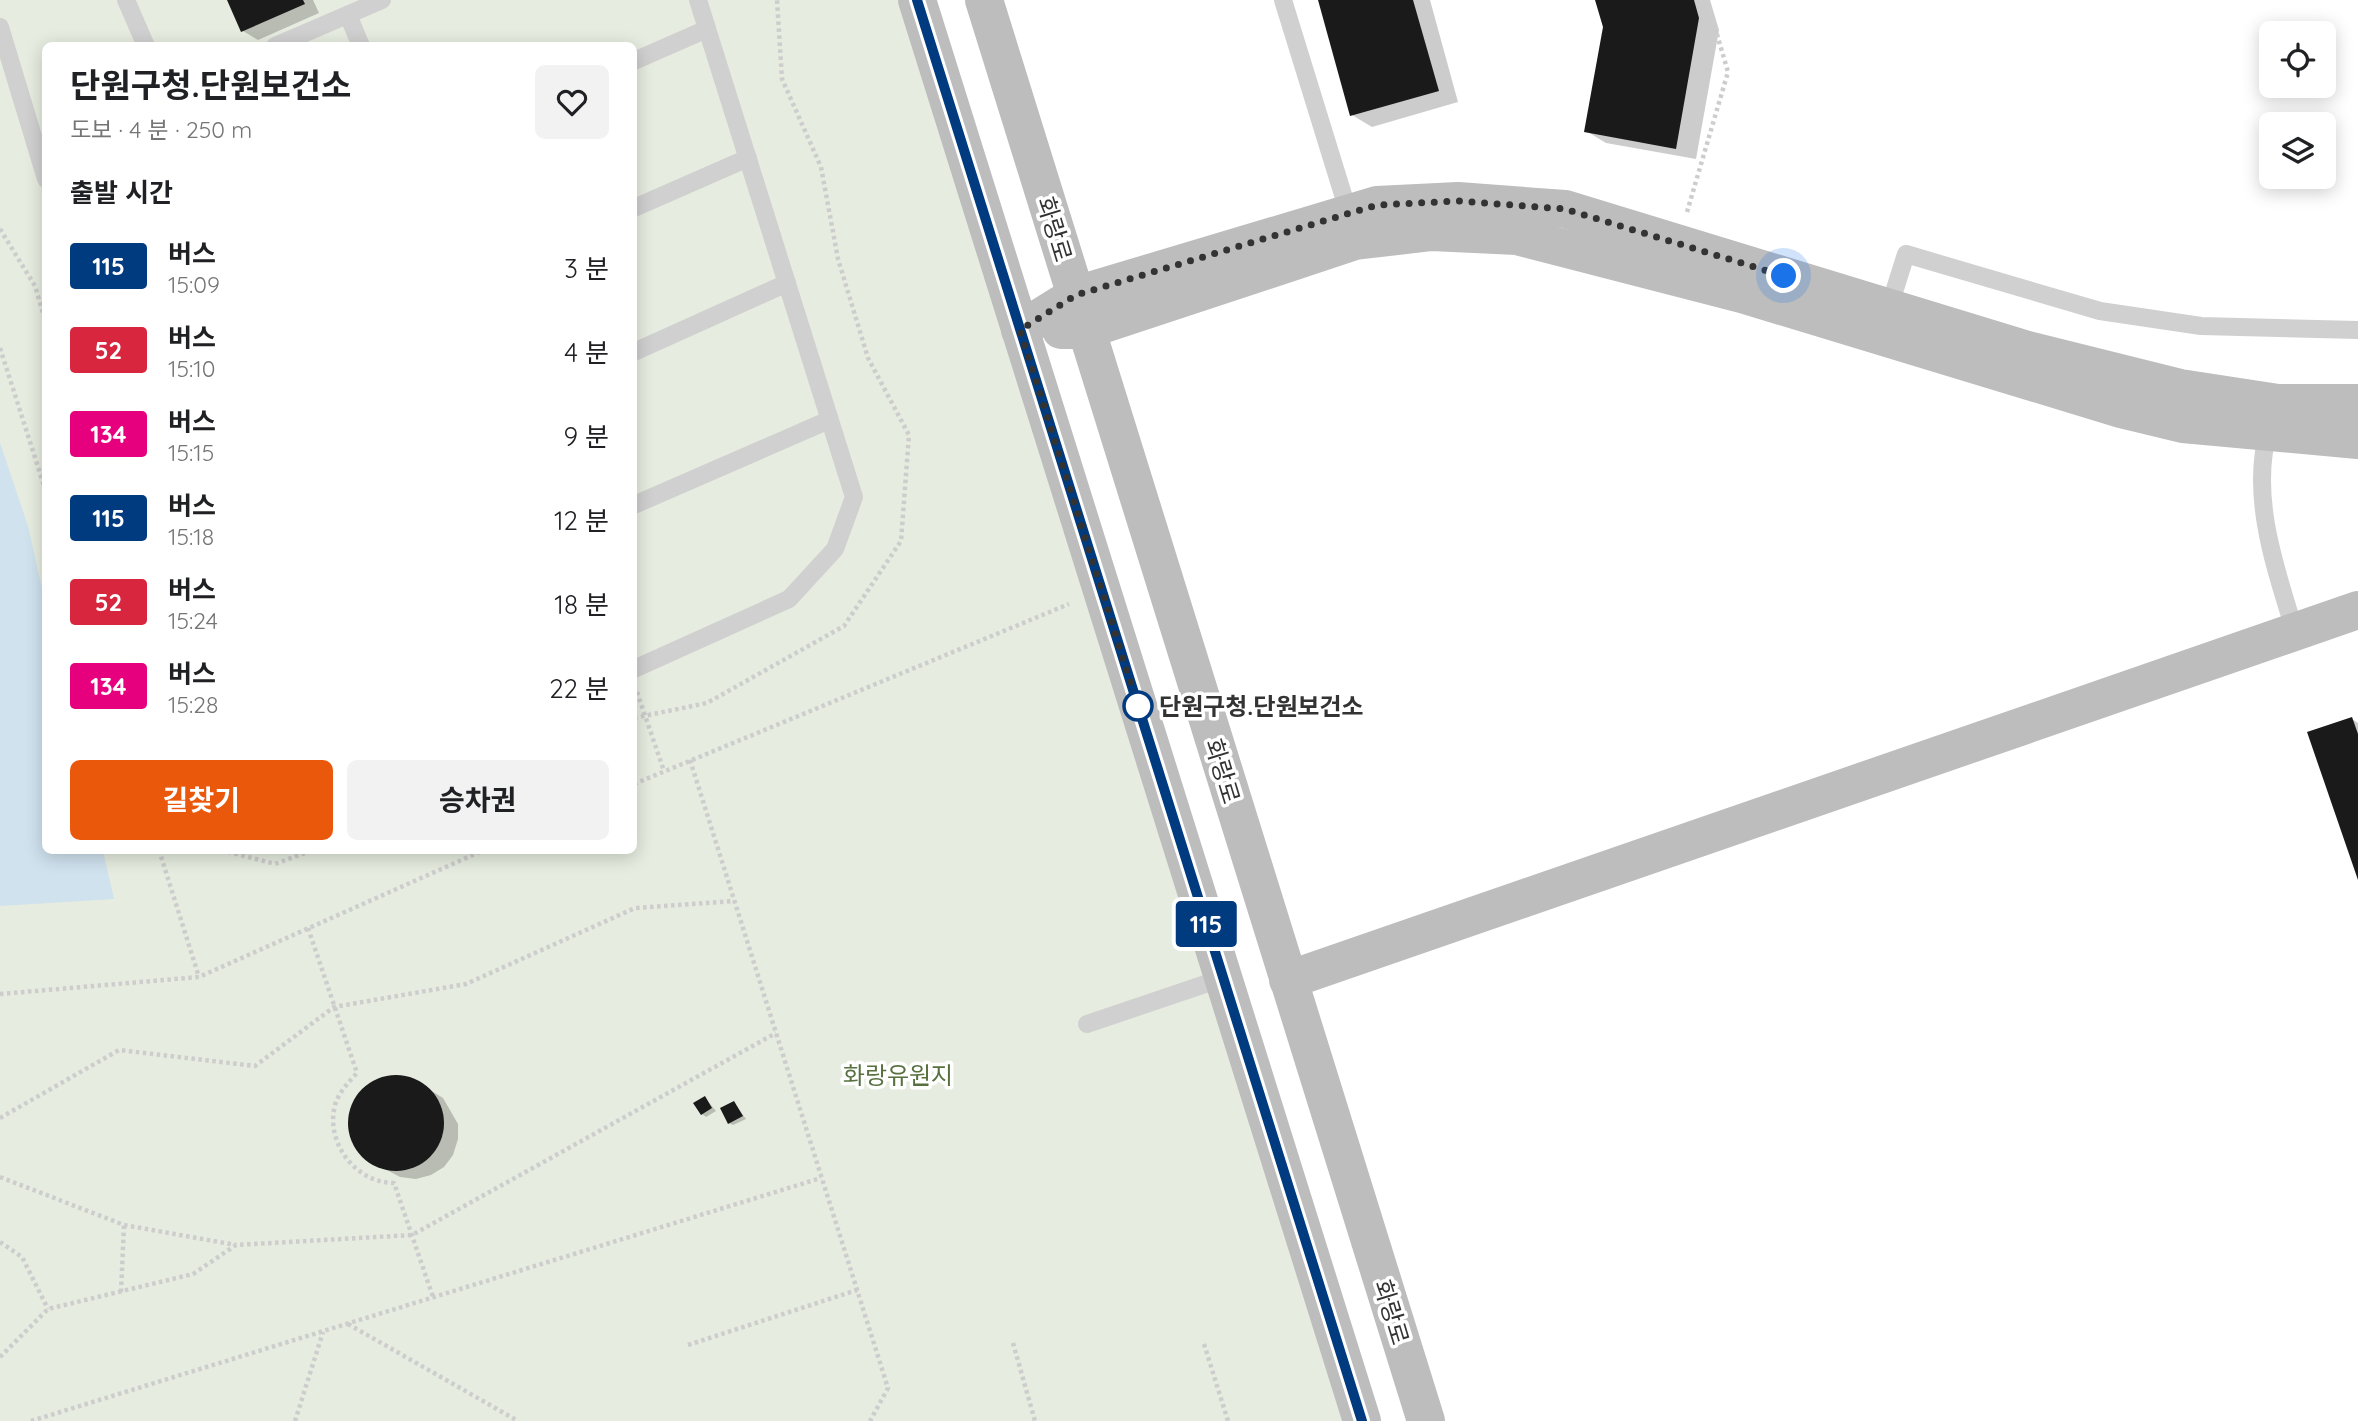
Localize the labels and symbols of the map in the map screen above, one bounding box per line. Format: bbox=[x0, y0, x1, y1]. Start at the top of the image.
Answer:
street label: 화랑로 bbox=[1031, 193, 1079, 265]
your location bbox=[1766, 258, 1801, 293]
marker: 단원구청.단원보건소 bbox=[1123, 691, 1153, 721]
place label: 단원구청.단원보건소 bbox=[1159, 691, 1364, 721]
street label: 화랑로 bbox=[1199, 735, 1247, 807]
line badge: 115 bbox=[1166, 901, 1246, 947]
park label: 화랑유원지 bbox=[843, 1060, 953, 1090]
street label: 화랑로 bbox=[1368, 1276, 1416, 1348]

